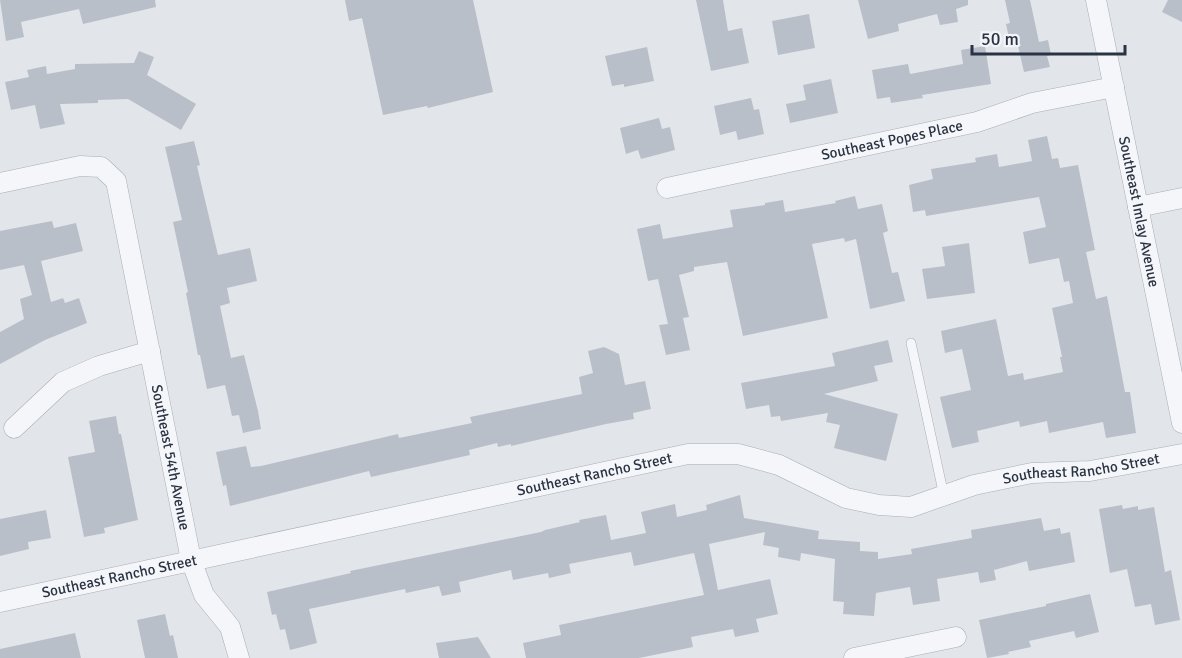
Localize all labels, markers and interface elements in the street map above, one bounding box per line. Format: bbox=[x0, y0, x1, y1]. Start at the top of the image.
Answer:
scale bar bbox=[972, 18, 1125, 56]
text: 50 m bbox=[981, 28, 1019, 50]
street label: Southeast Popes Place bbox=[820, 116, 964, 164]
street label: Southeast Imlay Avenue bbox=[1115, 135, 1163, 289]
street label: Southeast 54th Avenue bbox=[147, 383, 194, 532]
street label: Southeast Rancho Street bbox=[515, 449, 674, 500]
street label: Southeast Rancho Street bbox=[1001, 449, 1161, 488]
street label: Southeast Rancho Street bbox=[40, 551, 199, 602]

